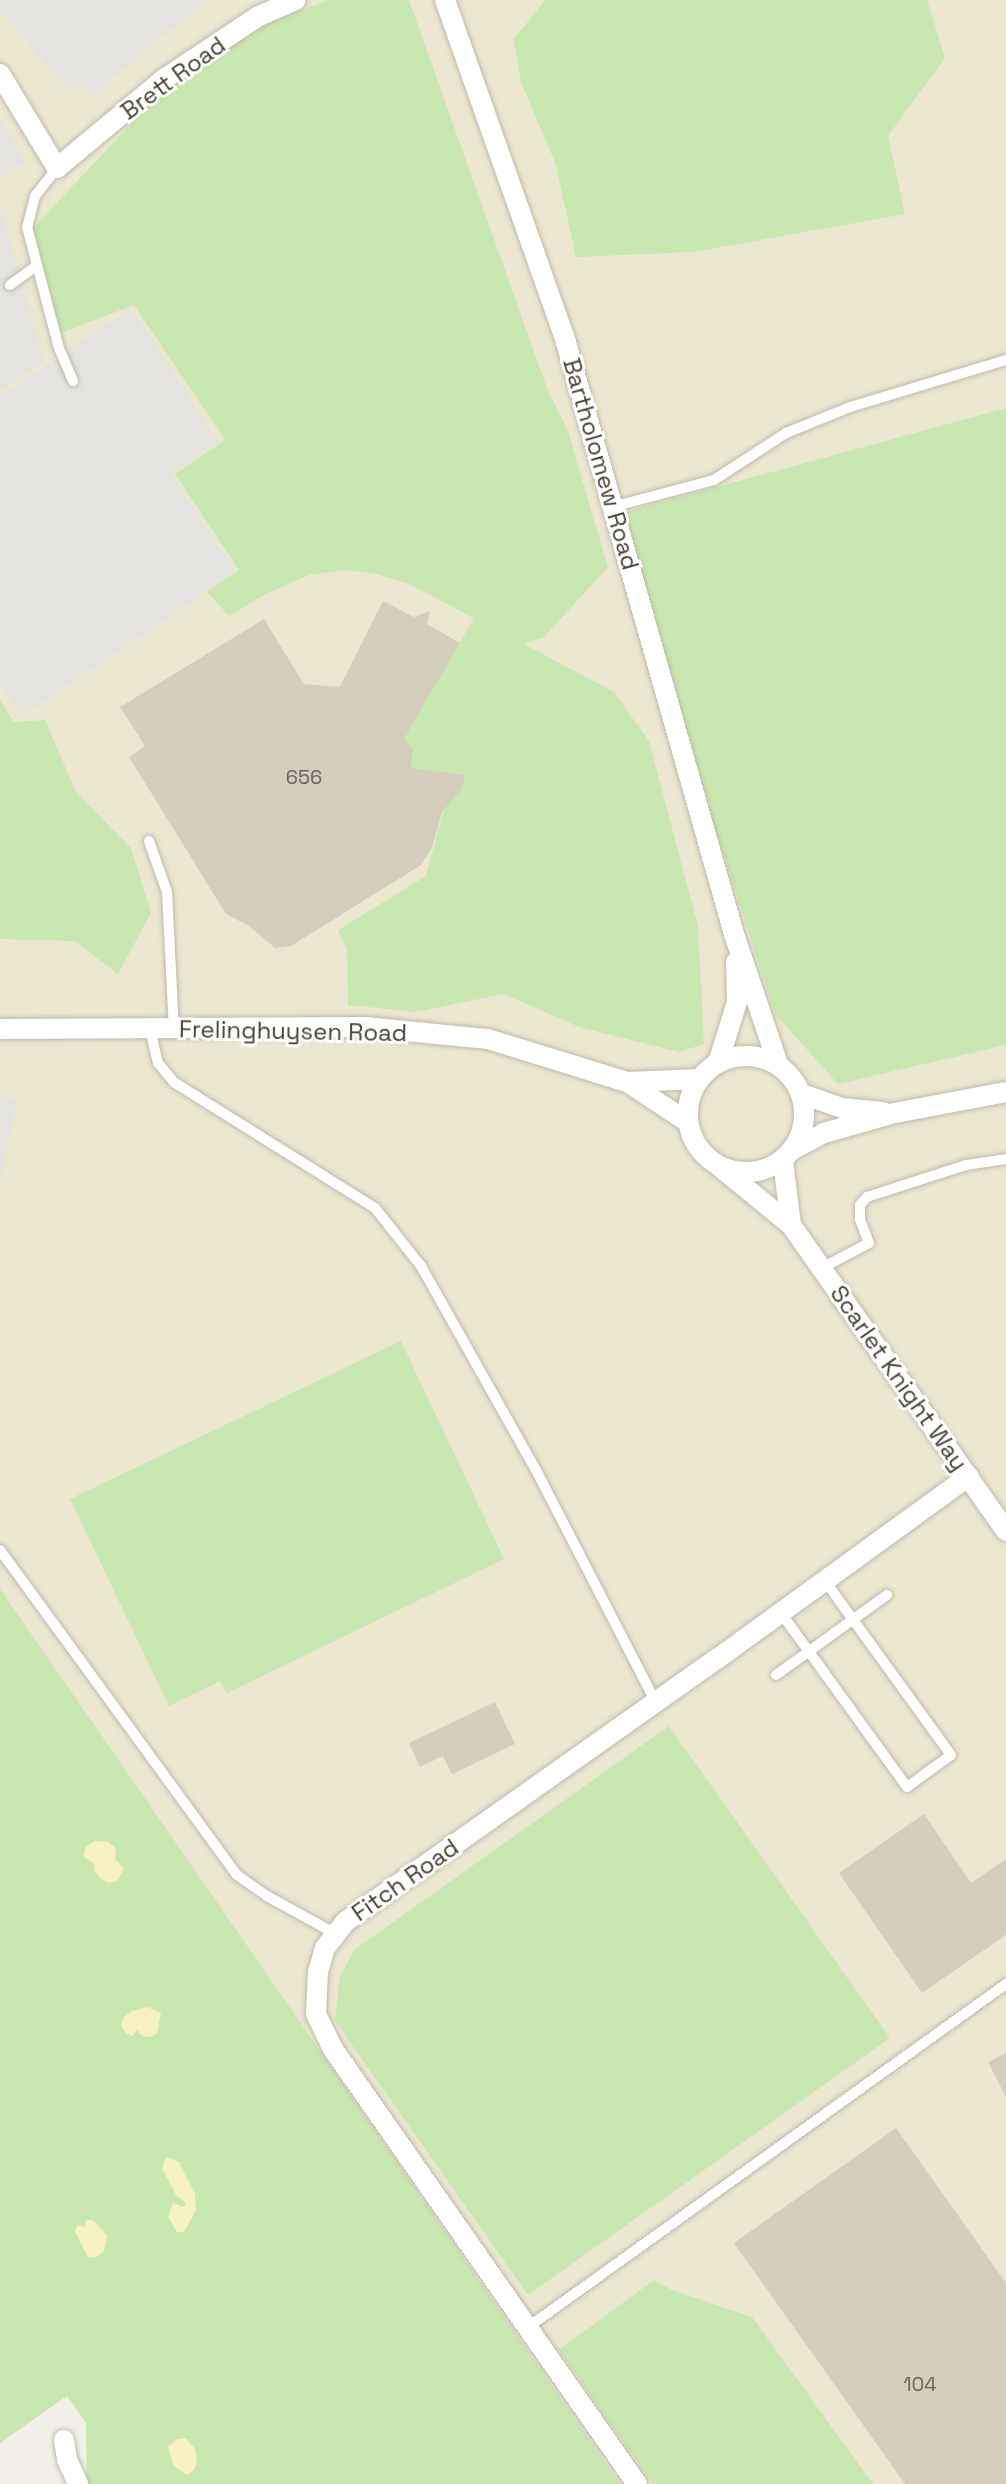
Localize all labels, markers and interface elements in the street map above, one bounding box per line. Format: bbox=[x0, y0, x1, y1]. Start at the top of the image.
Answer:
street label: Brett Road bbox=[115, 30, 231, 126]
street label: Bartholomew Road bbox=[557, 355, 645, 573]
house number: 656 bbox=[286, 765, 322, 789]
street label: Frelinghuysen Road bbox=[179, 1015, 407, 1047]
street label: Scarlet Knight Way bbox=[824, 1280, 974, 1476]
street label: Fitch Road bbox=[346, 1833, 464, 1927]
house number: 104 bbox=[903, 2372, 937, 2396]

